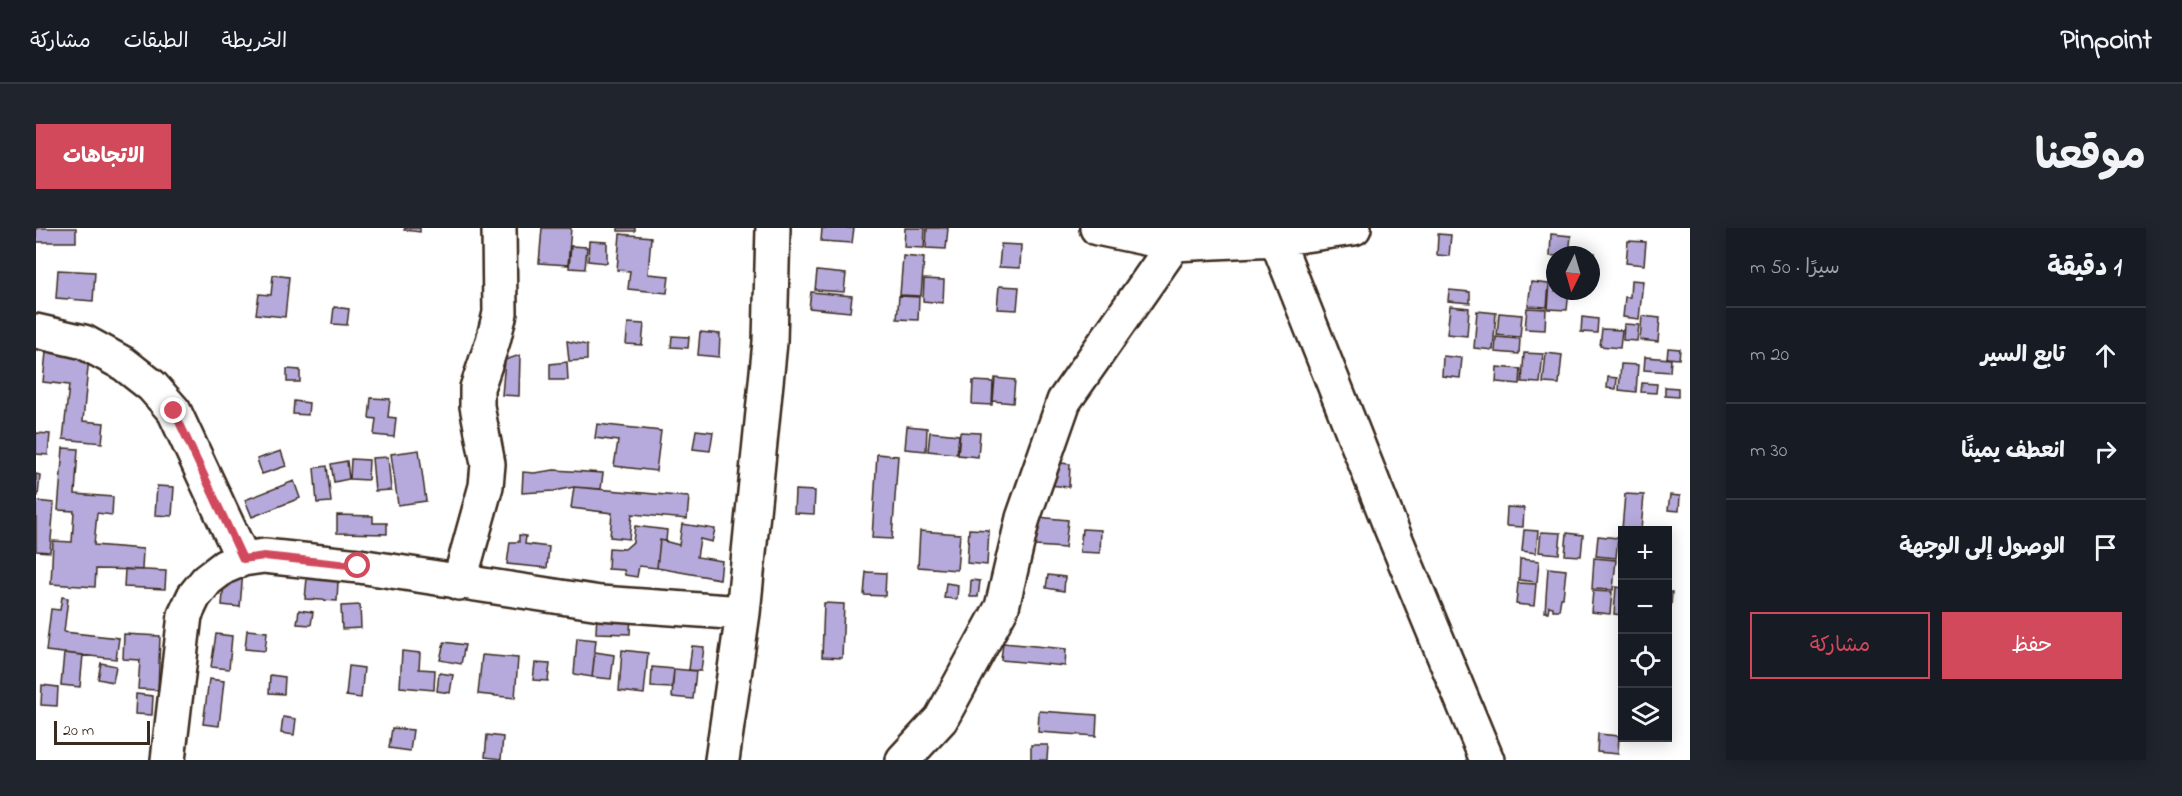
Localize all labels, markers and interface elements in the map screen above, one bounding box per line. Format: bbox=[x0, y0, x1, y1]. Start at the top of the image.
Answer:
text: Pinpoint bbox=[2061, 21, 2152, 62]
text: مشاركة bbox=[30, 27, 91, 57]
text: الطبقات bbox=[124, 27, 189, 57]
text: الخريطة bbox=[222, 27, 287, 57]
button: الاتجاهات bbox=[36, 124, 171, 189]
text: موقعنا bbox=[2035, 127, 2146, 188]
north arrow bbox=[1546, 246, 1600, 300]
text: 1 دقيقة bbox=[2047, 250, 2122, 288]
text: سيرًا · 50 m bbox=[1750, 254, 1840, 283]
icon: ahead bbox=[2089, 339, 2122, 372]
text: تابع السير bbox=[1981, 340, 2065, 372]
text: 20 m bbox=[1750, 341, 1789, 370]
route end bbox=[160, 397, 186, 423]
icon: right bbox=[2089, 435, 2122, 468]
text: انعطف يمينًا bbox=[1961, 436, 2065, 468]
text: 30 m bbox=[1750, 437, 1787, 466]
map controls bbox=[1618, 526, 1672, 742]
button: + bbox=[1618, 526, 1672, 580]
icon: arrive bbox=[2089, 531, 2122, 564]
text: الوصول إلى الوجهة bbox=[1899, 532, 2065, 564]
route start bbox=[344, 552, 370, 578]
button: − bbox=[1618, 580, 1672, 634]
button: مشاركة bbox=[1750, 612, 1930, 679]
button: حفظ bbox=[1942, 612, 2122, 679]
button: locate bbox=[1618, 634, 1672, 688]
button: layers bbox=[1618, 688, 1672, 742]
scale bar bbox=[54, 718, 150, 746]
text: 20 m bbox=[63, 719, 94, 743]

